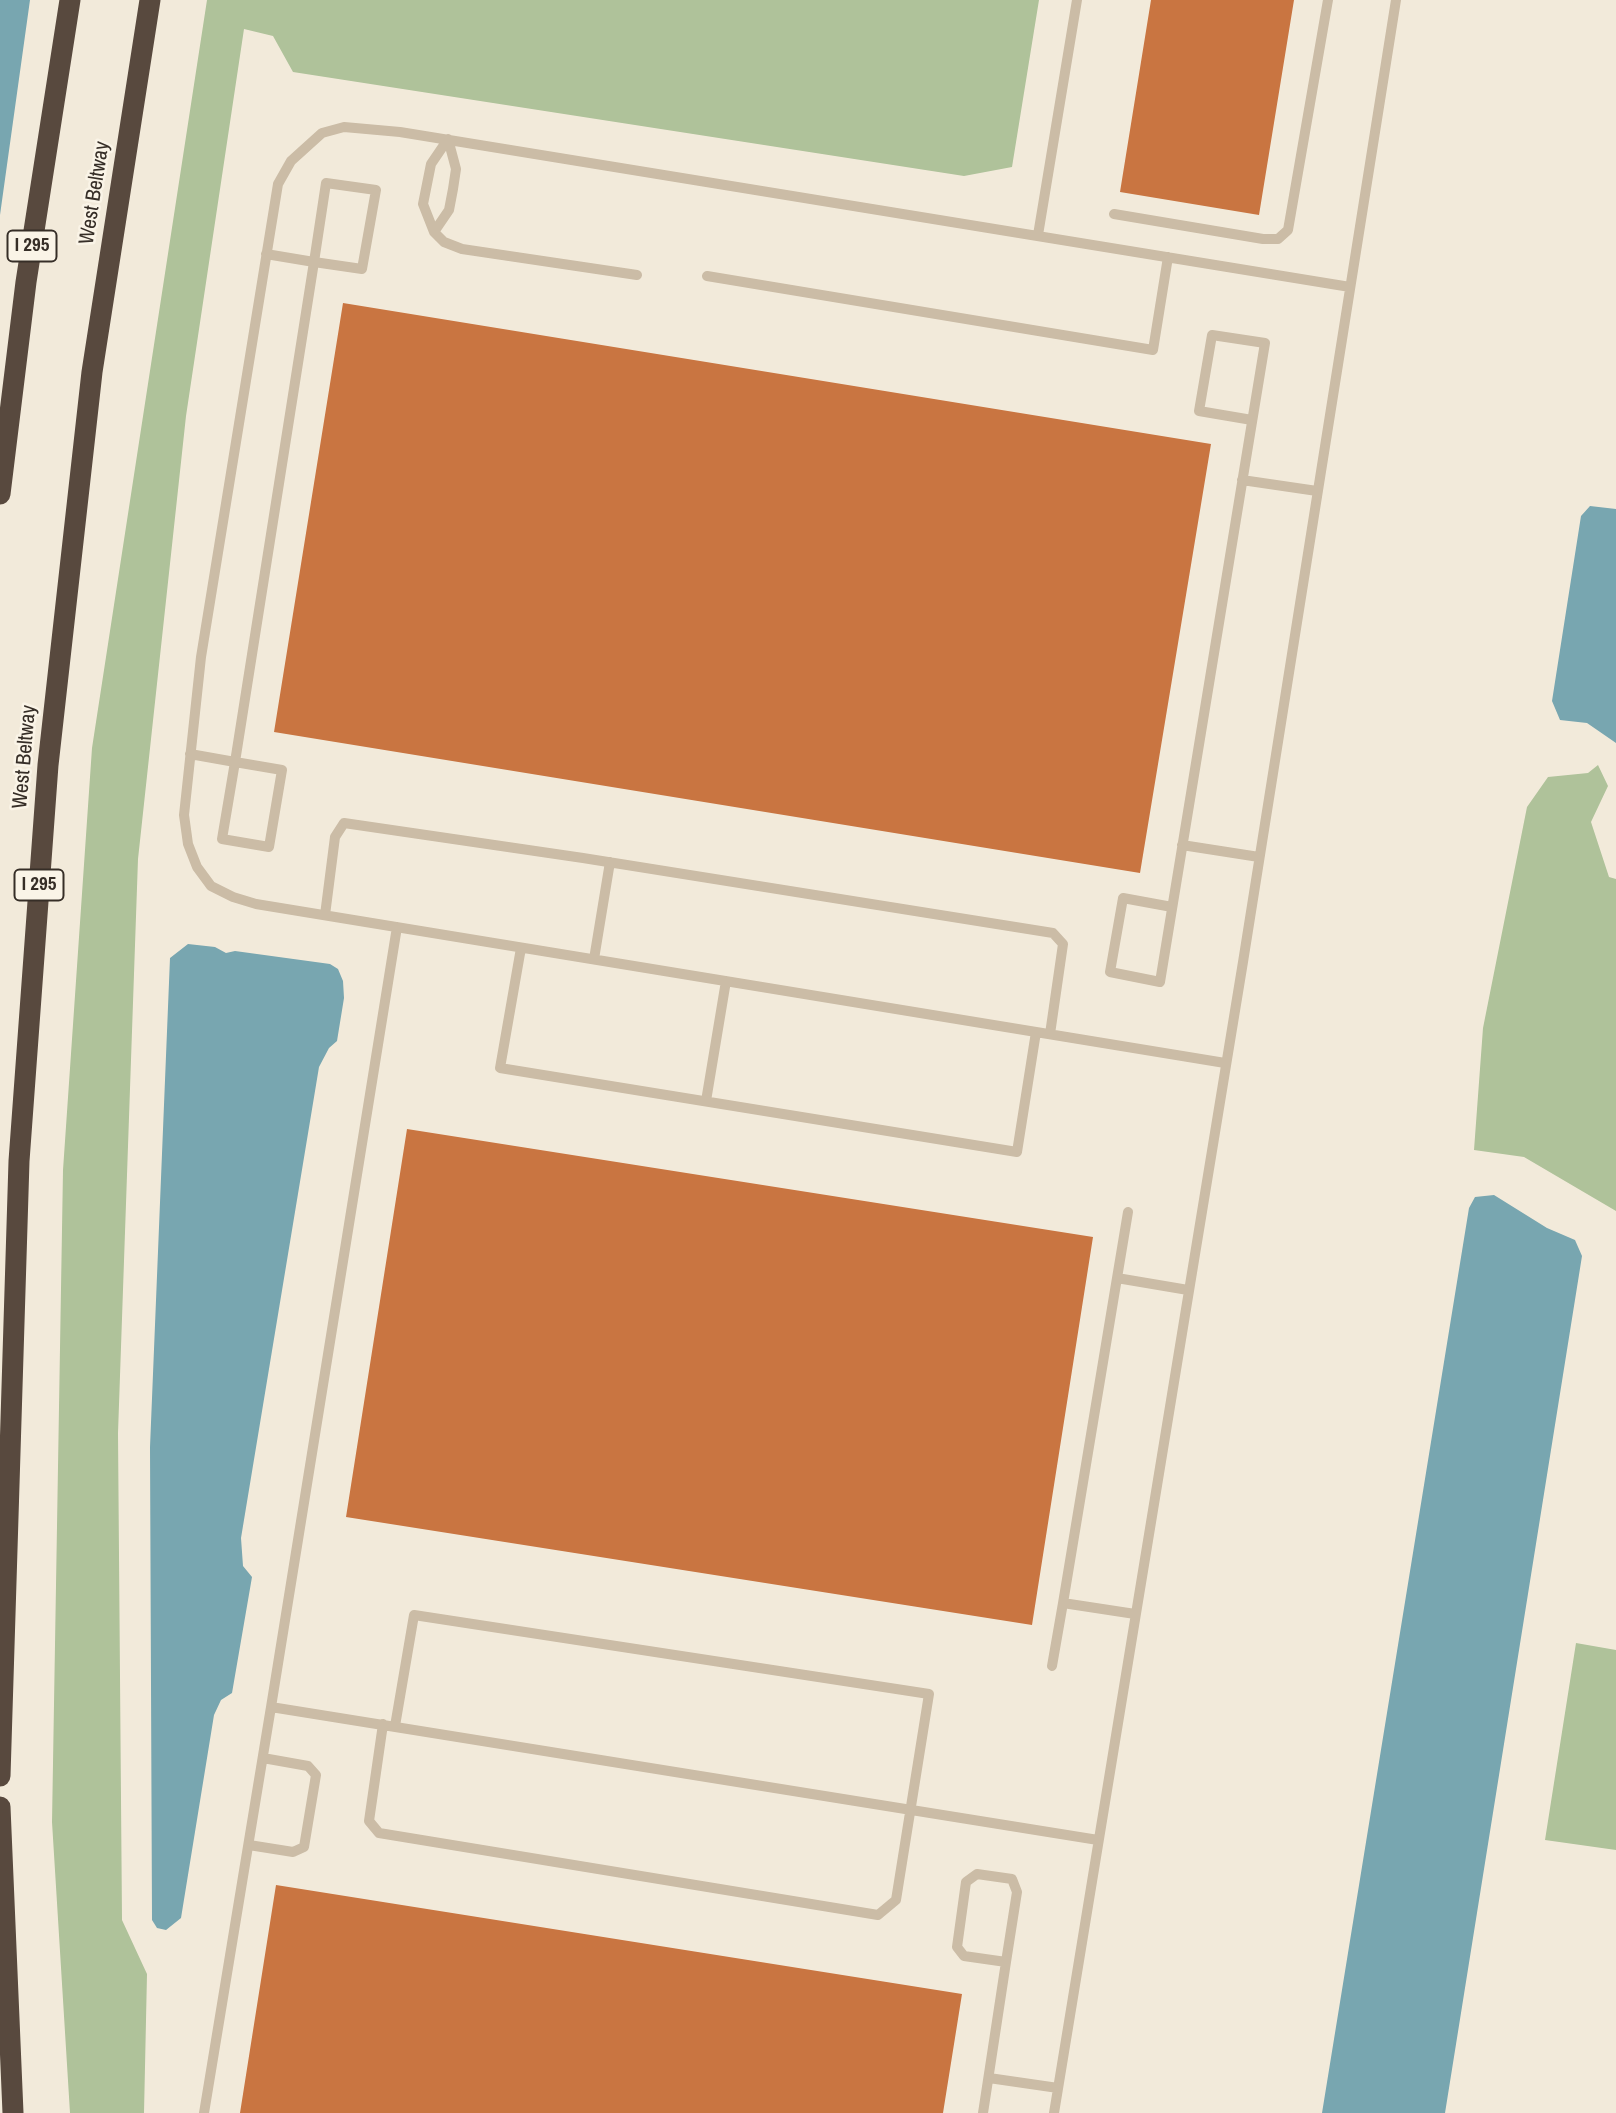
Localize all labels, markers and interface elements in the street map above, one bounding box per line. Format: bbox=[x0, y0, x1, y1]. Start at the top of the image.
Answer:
street label: West Beltway bbox=[74, 140, 116, 246]
road number: I 295 bbox=[7, 230, 56, 262]
street label: West Beltway bbox=[8, 704, 42, 810]
road number: I 295 bbox=[14, 870, 64, 900]

